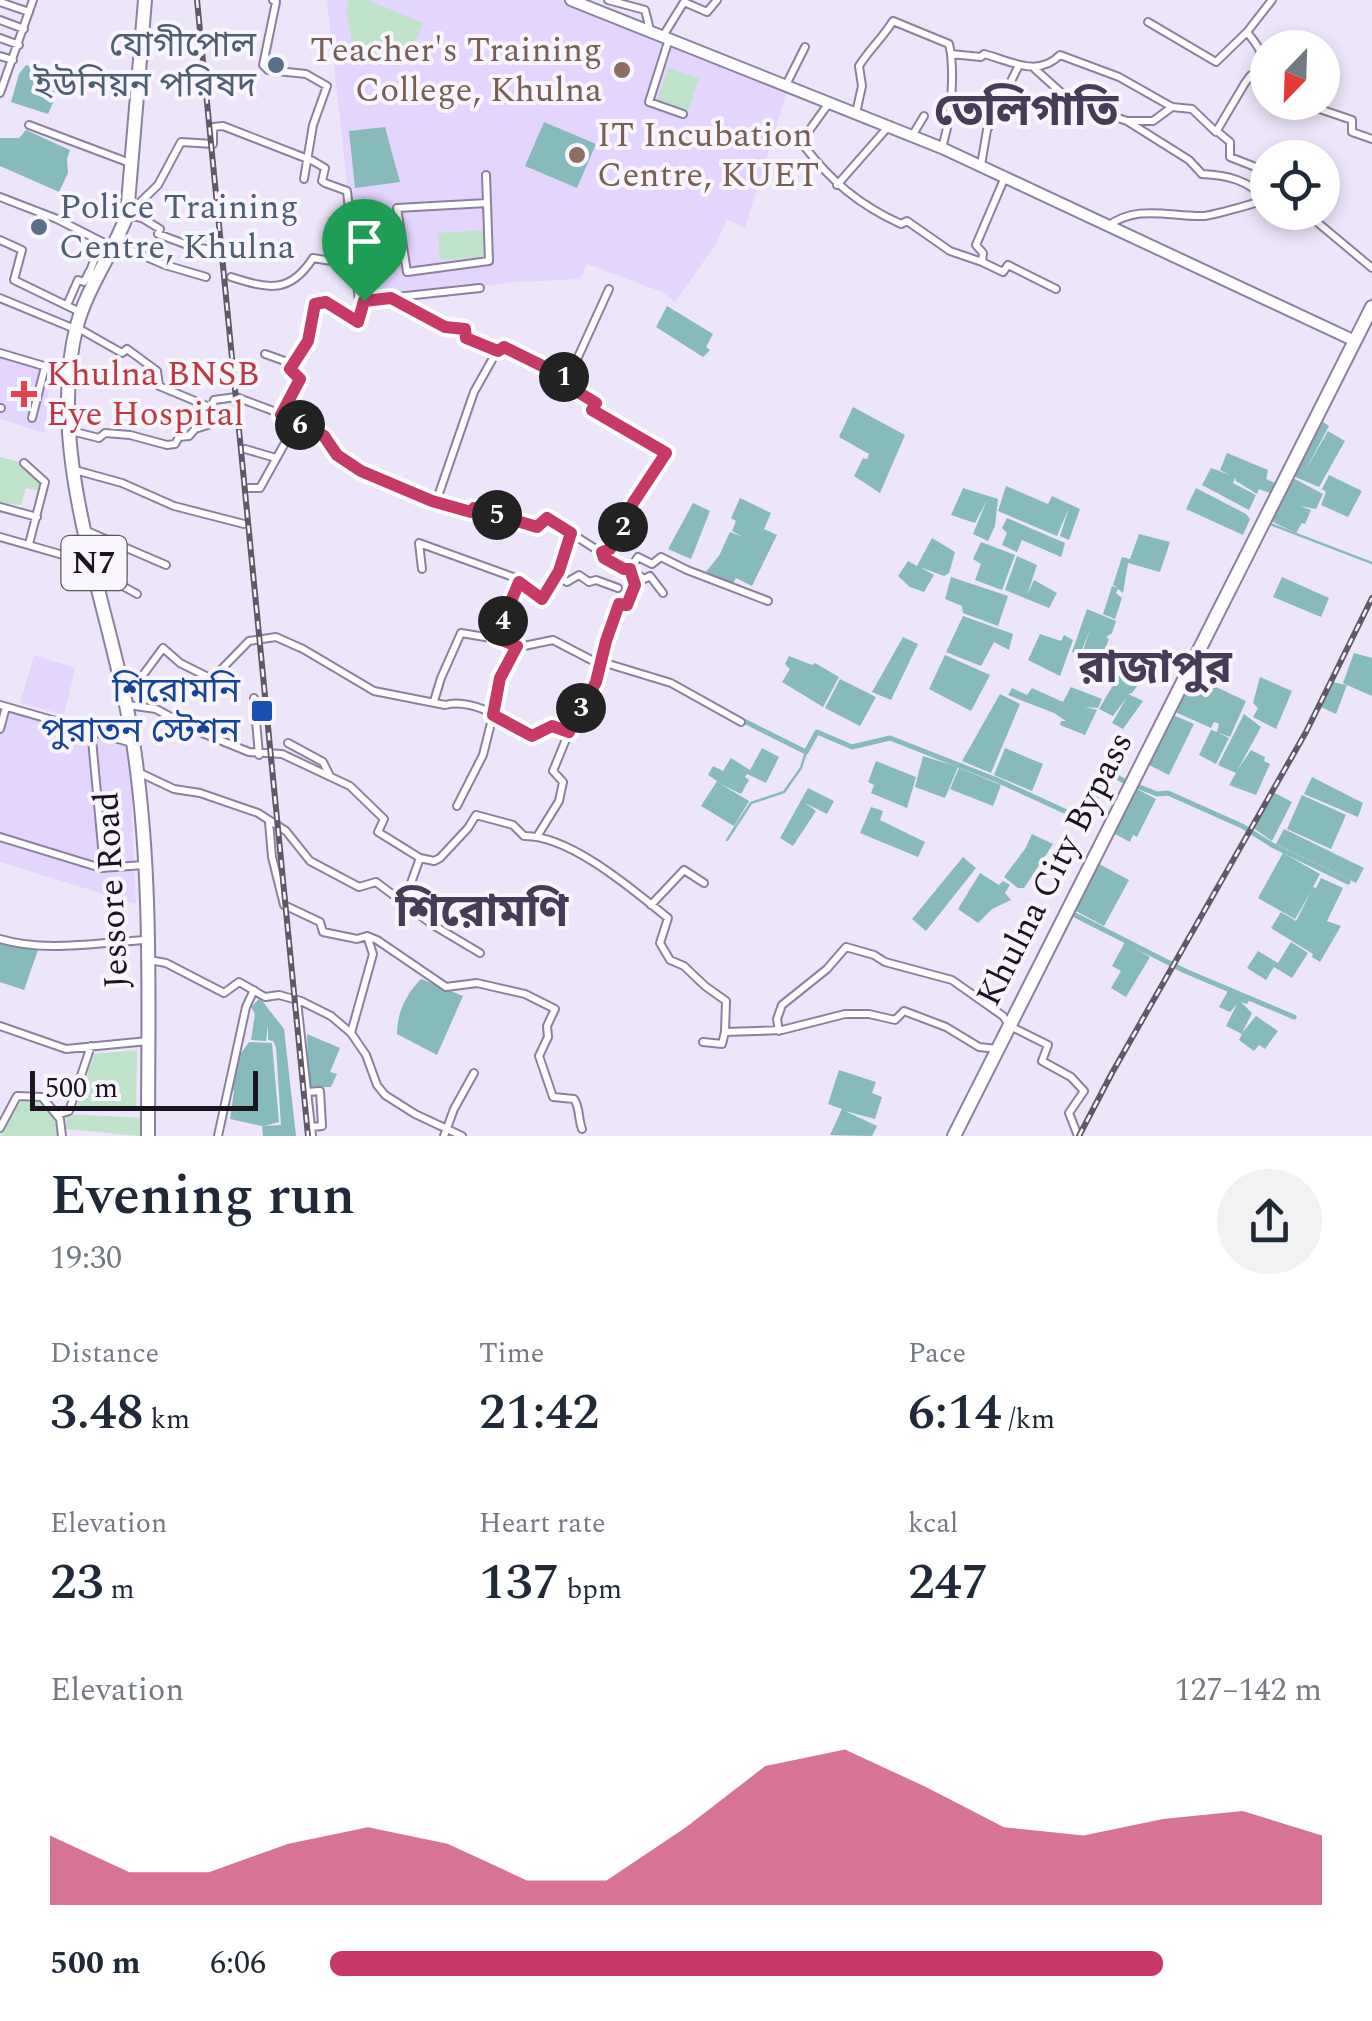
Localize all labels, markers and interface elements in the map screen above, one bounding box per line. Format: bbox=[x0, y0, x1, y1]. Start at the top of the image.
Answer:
place label: যোগীপোল ইউনিয়ন পরিষদ bbox=[33, 19, 257, 112]
place label: Teacher's Training College, Khulna bbox=[310, 24, 602, 117]
north arrow bbox=[1250, 30, 1340, 120]
map controls bbox=[1250, 30, 1340, 230]
marker: যোগীপোল ইউনিয়ন পরিষদ bbox=[265, 54, 287, 76]
marker: Teacher's Training College, Khulna bbox=[611, 59, 633, 81]
district label: তেলিগাতি bbox=[934, 77, 1120, 146]
place label: IT Incubation Centre, KUET bbox=[597, 109, 820, 202]
button: locate bbox=[1250, 140, 1340, 230]
marker: IT Incubation Centre, KUET bbox=[566, 144, 588, 166]
place label: Police Training Centre, Khulna bbox=[59, 181, 299, 274]
pin bbox=[322, 199, 407, 302]
icon: arrive bbox=[337, 214, 392, 269]
marker: Police Training Centre, Khulna bbox=[28, 216, 50, 238]
place label: Khulna BNSB Eye Hospital bbox=[46, 348, 259, 441]
pin: 1 bbox=[539, 352, 589, 402]
text: 1 bbox=[556, 355, 572, 398]
marker: Khulna BNSB Eye Hospital bbox=[11, 381, 37, 407]
pin: 6 bbox=[275, 400, 325, 450]
text: 6 bbox=[292, 403, 308, 446]
pin: 5 bbox=[472, 490, 522, 540]
text: 5 bbox=[489, 493, 505, 536]
pin: 2 bbox=[598, 502, 648, 552]
text: 2 bbox=[615, 505, 631, 548]
road number: N7 bbox=[62, 536, 126, 590]
pin: 4 bbox=[478, 596, 528, 646]
text: 4 bbox=[495, 599, 511, 642]
district label: রাজাপুর bbox=[1077, 634, 1233, 703]
place label: শিরোমনি পুরাতন স্টেশন bbox=[41, 665, 241, 758]
pin: 3 bbox=[556, 683, 606, 733]
text: 3 bbox=[573, 686, 589, 729]
marker: শিরোমনি পুরাতন স্টেশন bbox=[249, 698, 275, 724]
street label: Khulna City Bypass bbox=[963, 722, 1147, 1016]
street label: Jessore Road bbox=[80, 790, 144, 990]
district label: শিরোমণি bbox=[395, 878, 569, 947]
scale bar bbox=[30, 1066, 258, 1110]
text: 500 m bbox=[45, 1067, 118, 1110]
text: Evening run bbox=[50, 1155, 355, 1238]
button: share bbox=[1217, 1169, 1322, 1274]
text: 19:30 bbox=[50, 1234, 122, 1283]
text: Distance bbox=[50, 1332, 159, 1375]
text: Time bbox=[479, 1332, 544, 1375]
text: Pace bbox=[908, 1332, 966, 1375]
text: 3.48 bbox=[50, 1375, 143, 1451]
text: 21:42 bbox=[479, 1375, 599, 1451]
text: 6:14 bbox=[908, 1375, 1001, 1451]
text: km bbox=[143, 1398, 190, 1441]
text: /km bbox=[1001, 1398, 1055, 1441]
text: Elevation bbox=[50, 1502, 167, 1545]
text: Heart rate bbox=[479, 1502, 606, 1545]
text: kcal bbox=[908, 1502, 958, 1545]
text: 23 bbox=[50, 1545, 104, 1621]
text: 137 bbox=[479, 1545, 559, 1621]
text: 247 bbox=[908, 1545, 988, 1621]
text: m bbox=[104, 1568, 135, 1611]
text: bpm bbox=[559, 1568, 622, 1611]
text: Elevation bbox=[50, 1666, 184, 1715]
text: 127–142 m bbox=[1174, 1666, 1322, 1715]
text: 500 m bbox=[50, 1939, 141, 1988]
text: 6:06 bbox=[210, 1939, 266, 1988]

